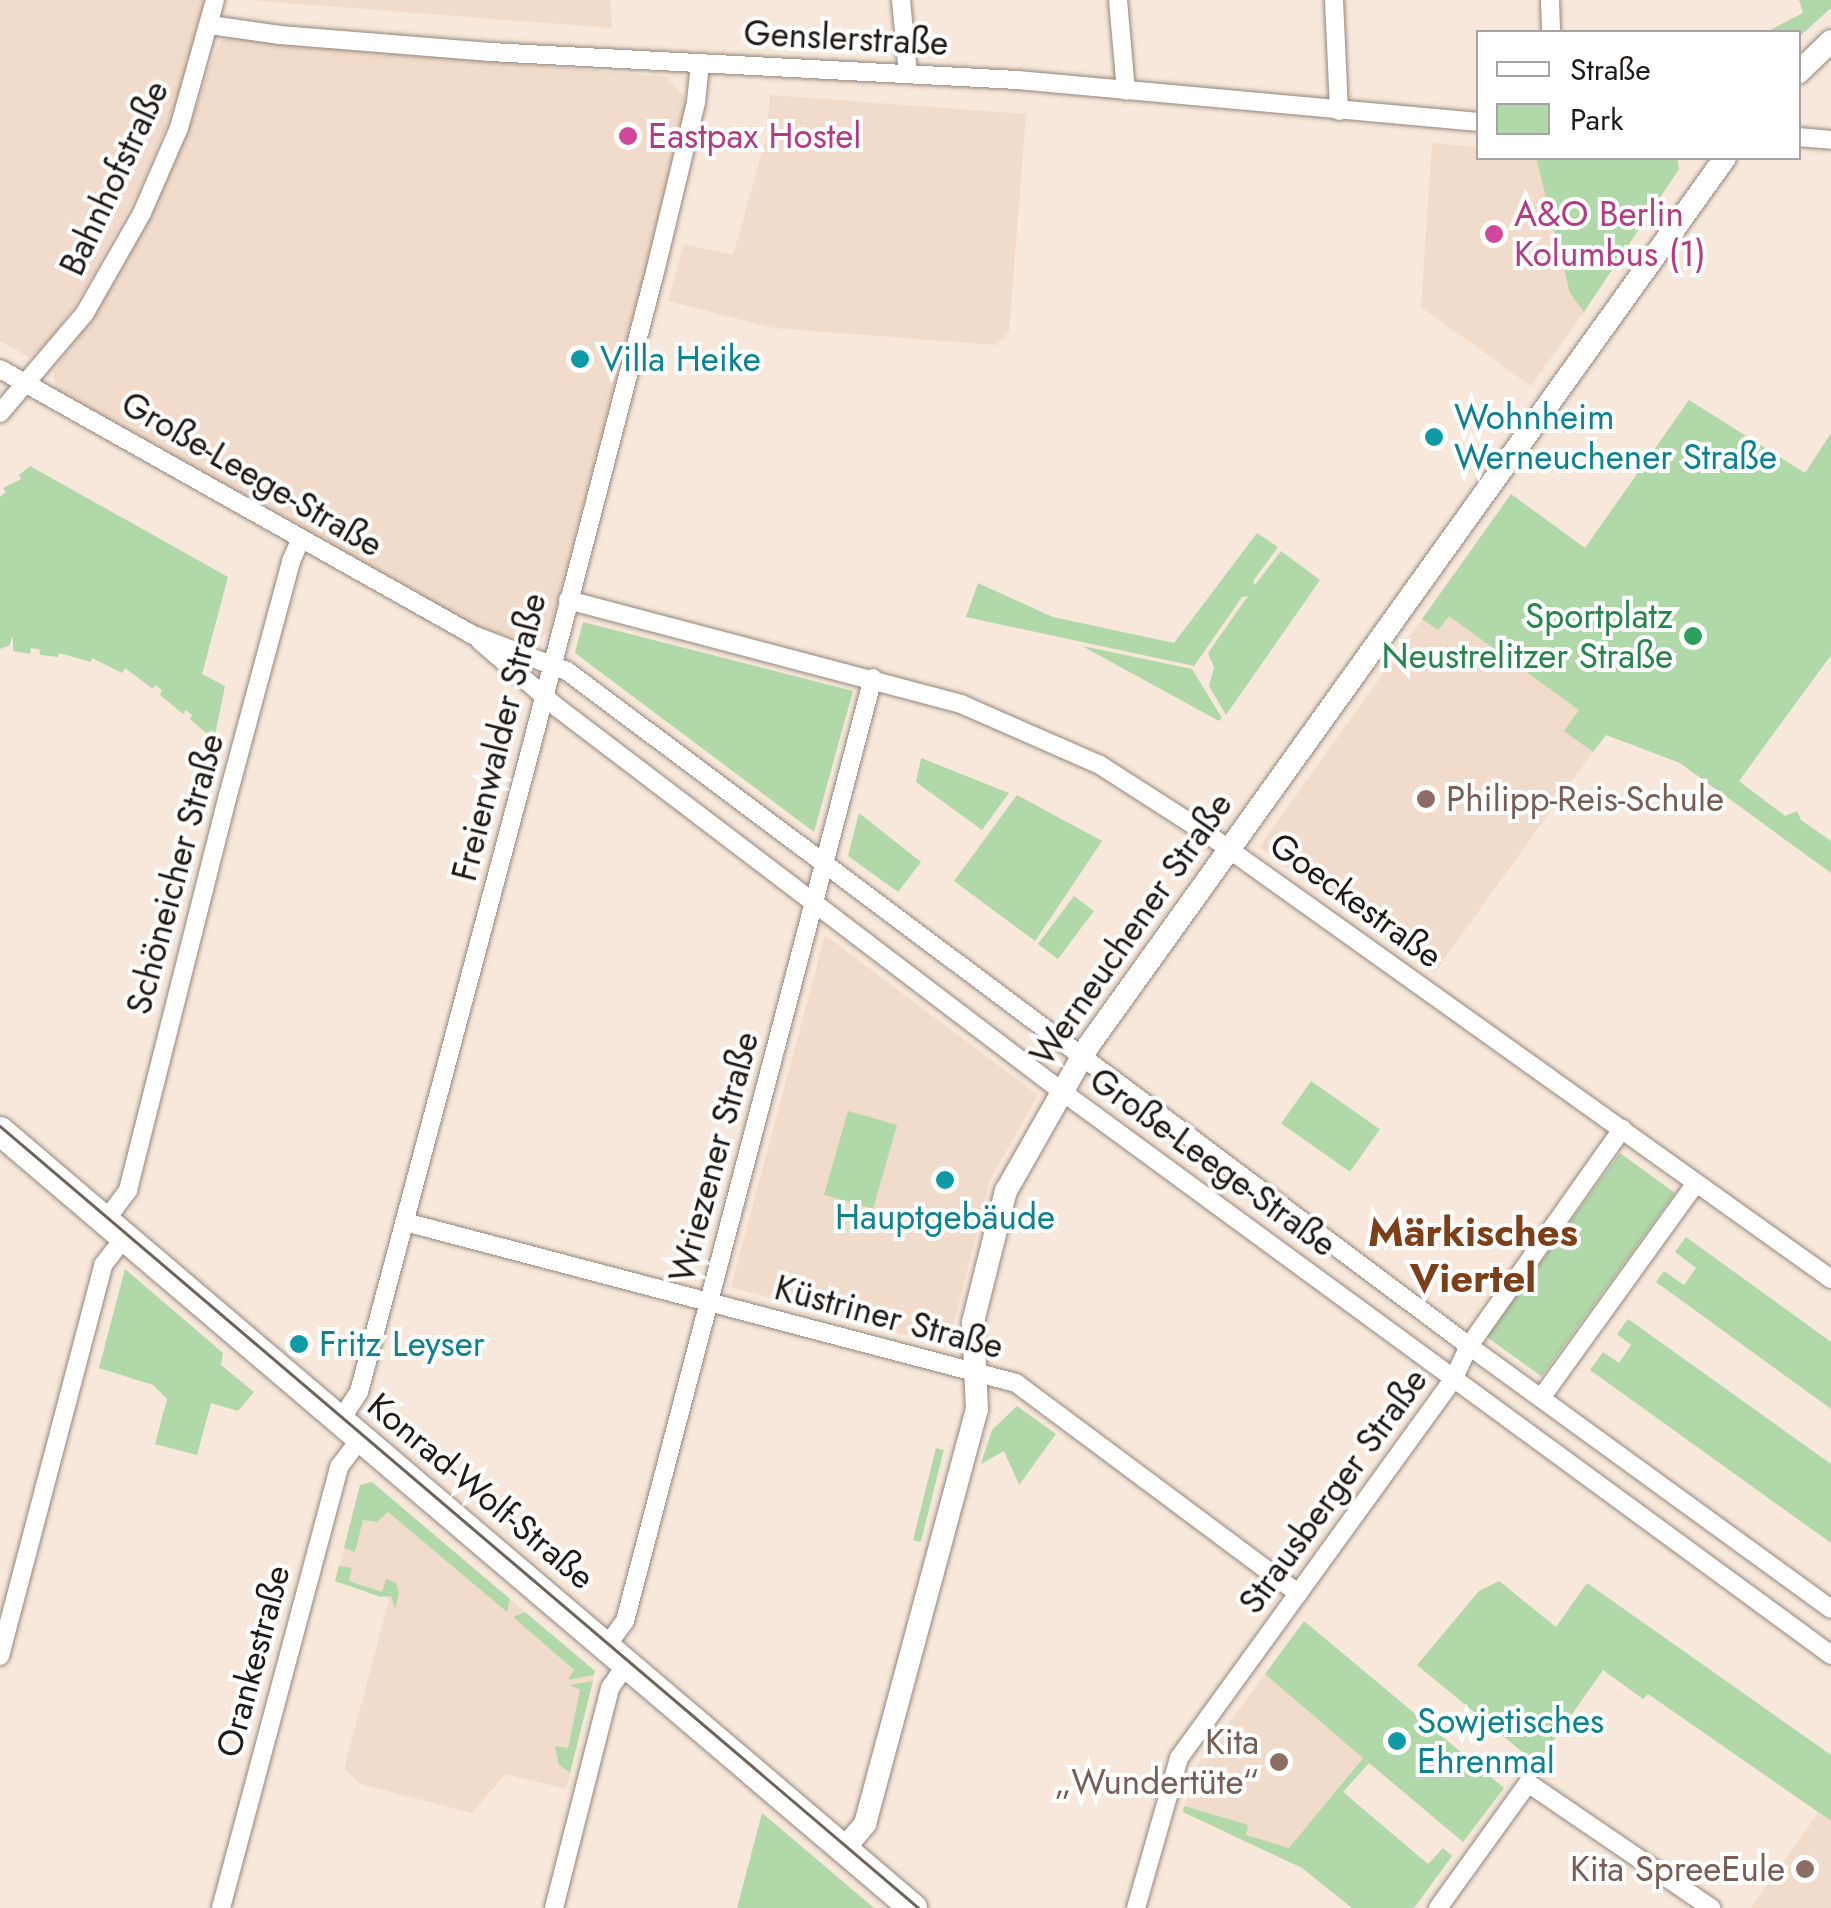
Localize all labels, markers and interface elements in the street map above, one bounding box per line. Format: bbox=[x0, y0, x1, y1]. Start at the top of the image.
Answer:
street label: Genslerstraße bbox=[743, 12, 949, 64]
legend bbox=[1476, 30, 1801, 160]
text: Straße bbox=[1570, 48, 1651, 91]
street label: Bahnhofstraße bbox=[51, 74, 177, 282]
text: Park bbox=[1570, 98, 1623, 141]
place label: Eastpax Hostel bbox=[648, 115, 861, 157]
marker: Eastpax Hostel bbox=[617, 125, 639, 147]
place label: A&O Berlin Kolumbus (1) bbox=[1514, 193, 1706, 275]
marker: A&O Berlin Kolumbus (1) bbox=[1483, 223, 1505, 245]
place label: Villa Heike bbox=[600, 338, 761, 380]
marker: Villa Heike bbox=[569, 348, 591, 370]
street label: Große-Leege-Straße bbox=[114, 382, 390, 566]
place label: Wohnheim Werneuchener Straße bbox=[1454, 396, 1777, 478]
marker: Wohnheim Werneuchener Straße bbox=[1423, 426, 1445, 448]
street label: Freienwalder Straße bbox=[443, 589, 555, 885]
place label: Sportplatz Neustrelitzer Straße bbox=[1382, 595, 1673, 677]
marker: Sportplatz Neustrelitzer Straße bbox=[1682, 625, 1704, 647]
street label: Schöneicher Straße bbox=[117, 729, 233, 1019]
place label: Philipp-Reis-Schule bbox=[1446, 778, 1724, 820]
street label: Werneuchener Straße bbox=[1021, 785, 1241, 1073]
marker: Philipp-Reis-Schule bbox=[1415, 788, 1437, 810]
street label: Goeckestraße bbox=[1262, 823, 1450, 977]
street label: Wriezener Straße bbox=[660, 1027, 768, 1287]
street label: Große-Leege-Straße bbox=[1082, 1059, 1344, 1265]
marker: Hauptgebäude bbox=[934, 1169, 956, 1191]
place label: Hauptgebäude bbox=[835, 1196, 1055, 1238]
district label: Märkisches Viertel bbox=[1368, 1208, 1578, 1302]
street label: Küstriner Straße bbox=[770, 1266, 1008, 1368]
place label: Fritz Leyser bbox=[319, 1323, 485, 1365]
marker: Fritz Leyser bbox=[288, 1333, 310, 1355]
street label: Strausberger Straße bbox=[1230, 1360, 1436, 1622]
street label: Konrad-Wolf-Straße bbox=[359, 1384, 603, 1598]
street label: Orankestraße bbox=[207, 1560, 299, 1762]
place label: Sowjetisches Ehrenmal bbox=[1417, 1700, 1604, 1782]
place label: Kita „Wundertüte“ bbox=[1055, 1721, 1259, 1803]
marker: Sowjetisches Ehrenmal bbox=[1386, 1730, 1408, 1752]
marker: Kita „Wundertüte“ bbox=[1268, 1751, 1290, 1773]
place label: Kita SpreeEule bbox=[1570, 1848, 1785, 1890]
marker: Kita SpreeEule bbox=[1794, 1858, 1816, 1880]

